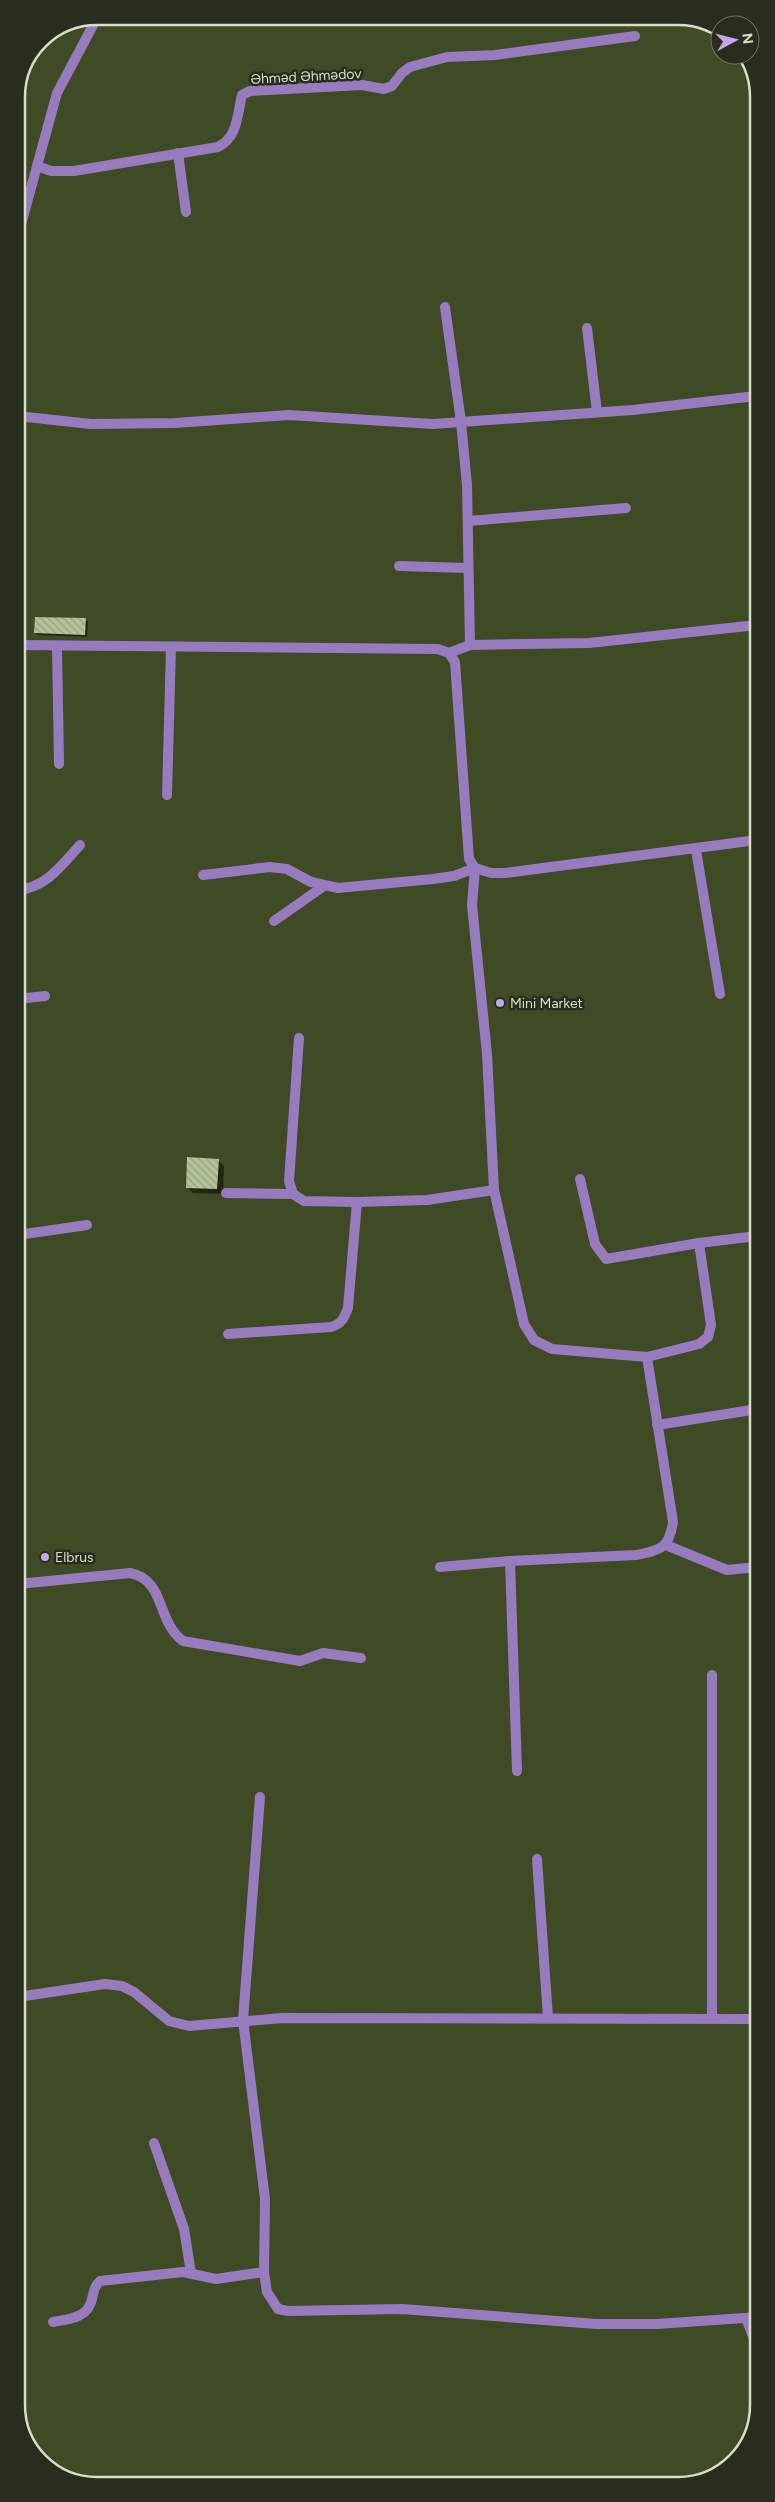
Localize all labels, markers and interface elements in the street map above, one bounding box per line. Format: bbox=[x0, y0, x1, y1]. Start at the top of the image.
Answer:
north arrow bbox=[710, 15, 760, 65]
text: N bbox=[738, 32, 757, 45]
street label: Əhməd Əhmədov bbox=[250, 65, 363, 88]
place label: Mini Market bbox=[510, 995, 583, 1012]
marker: Mini Market bbox=[494, 997, 506, 1009]
place label: Elbrus bbox=[55, 1549, 94, 1566]
marker: Elbrus bbox=[39, 1551, 51, 1563]

